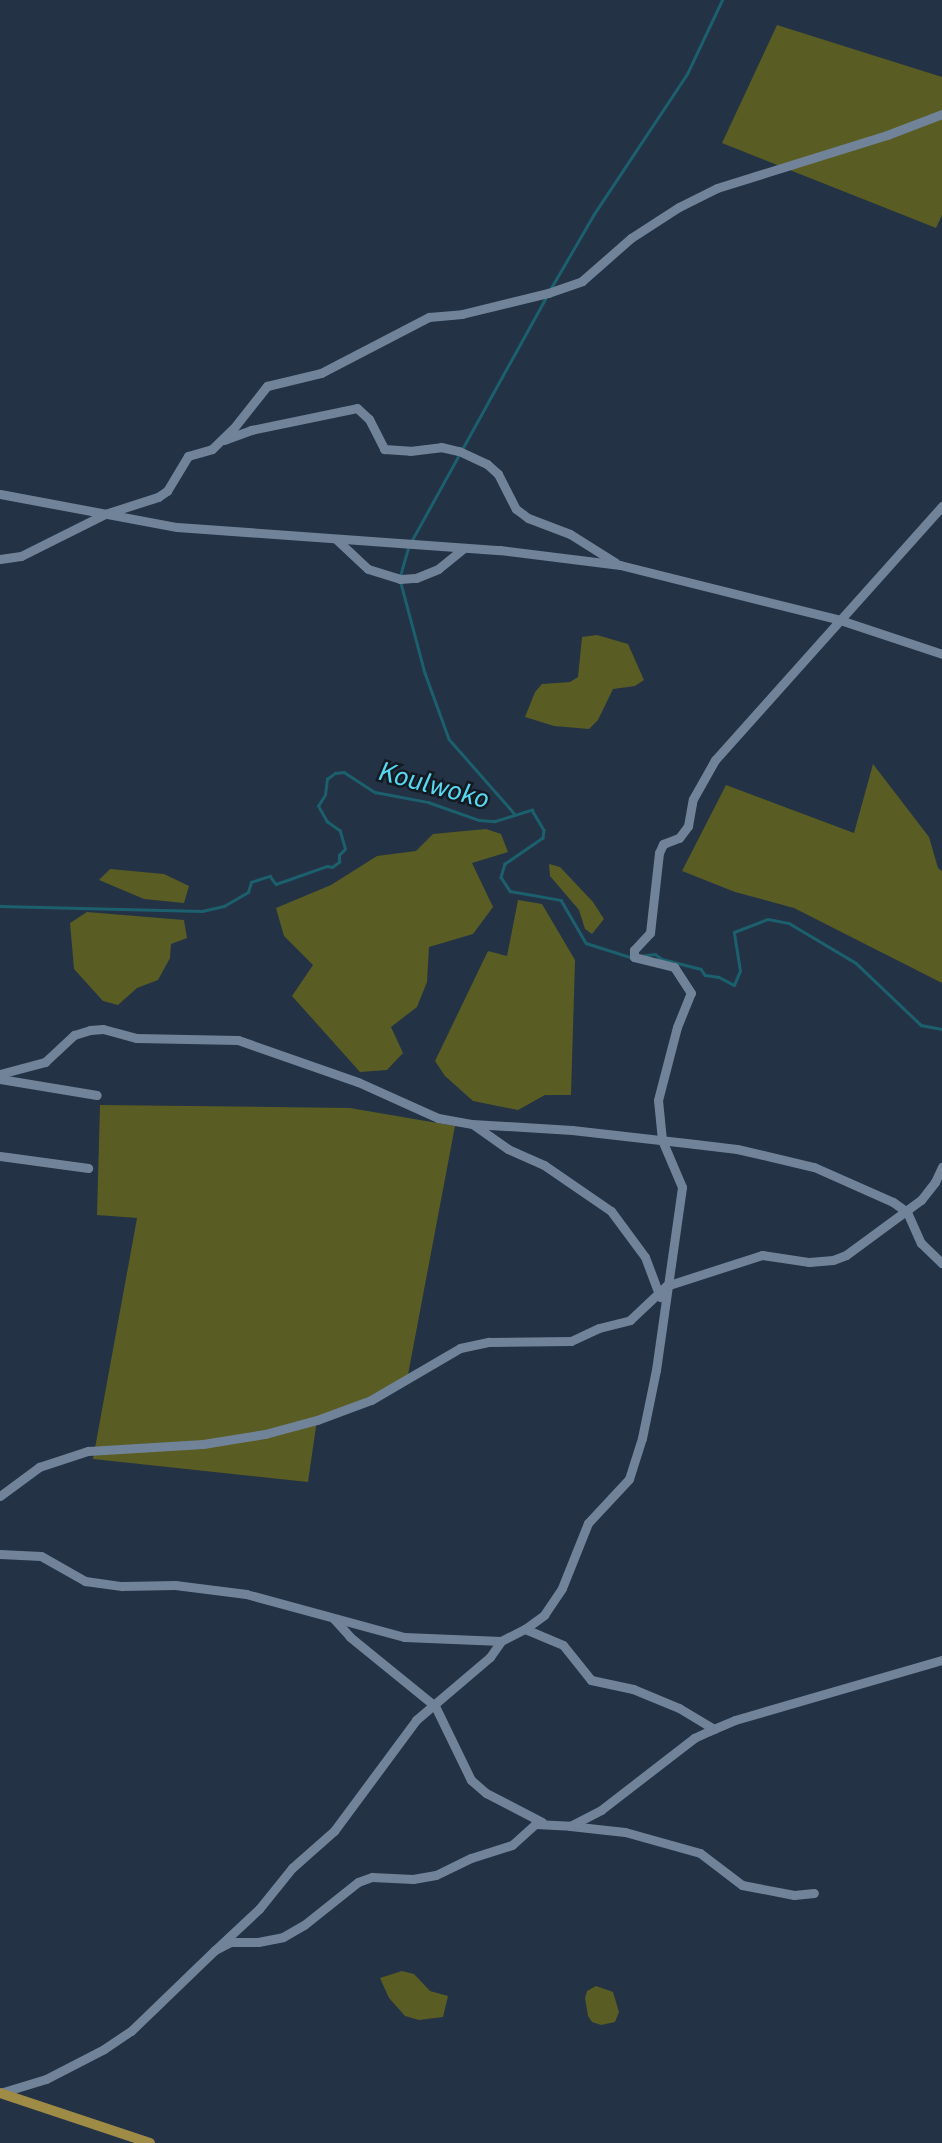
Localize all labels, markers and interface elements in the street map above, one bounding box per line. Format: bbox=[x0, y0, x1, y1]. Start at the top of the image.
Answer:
water label: Koulwoko bbox=[375, 755, 493, 815]

